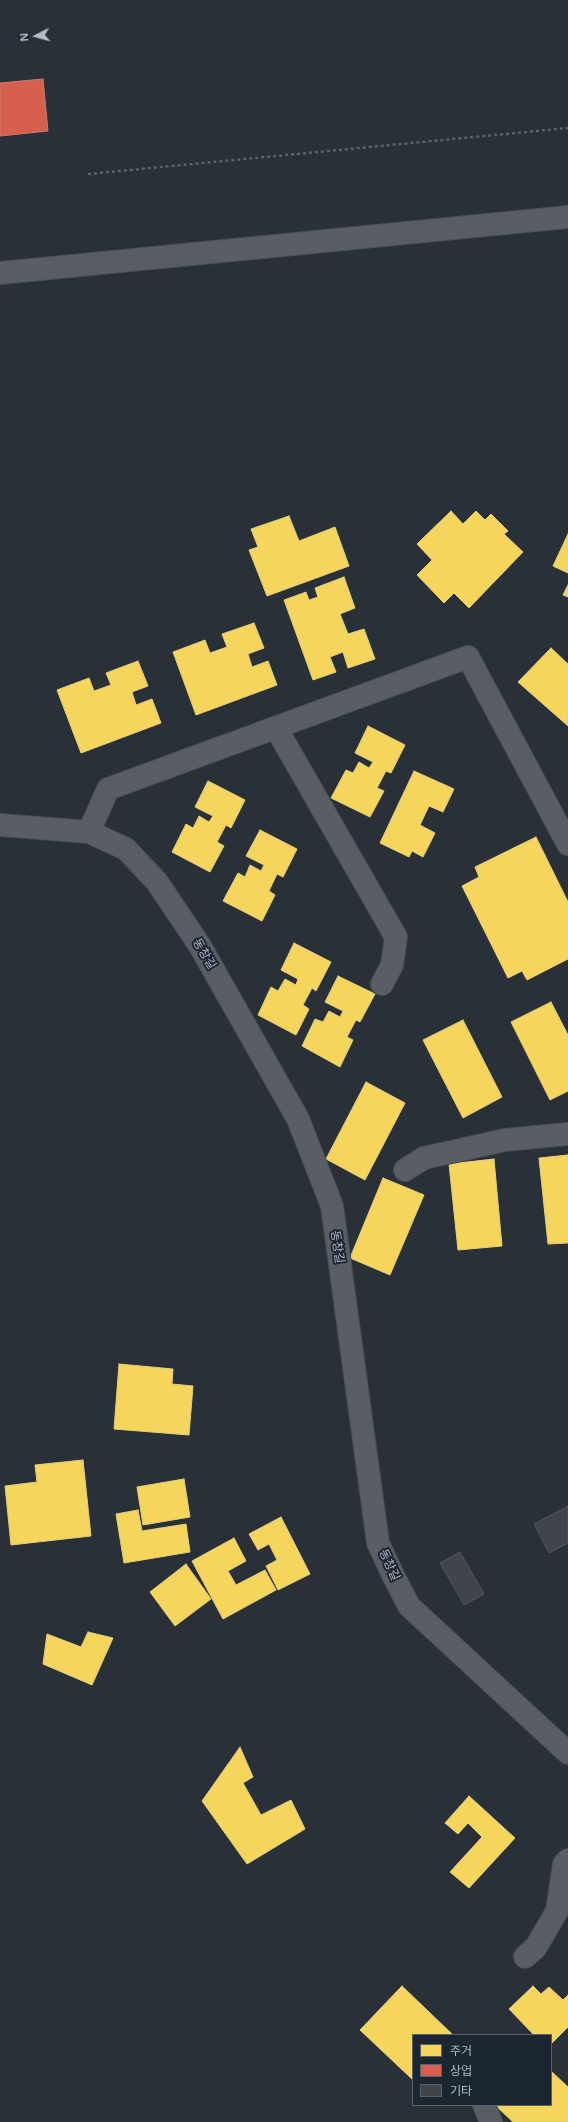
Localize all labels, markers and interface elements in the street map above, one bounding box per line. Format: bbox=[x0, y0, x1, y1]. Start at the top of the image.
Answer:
north arrow bbox=[16, 16, 56, 56]
text: N bbox=[16, 32, 31, 43]
street label: 동창길 bbox=[189, 936, 219, 972]
street label: 동창길 bbox=[328, 1230, 346, 1264]
street label: 동창길 bbox=[375, 1547, 403, 1583]
legend bbox=[412, 2034, 552, 2106]
text: 주거 bbox=[450, 2042, 472, 2059]
text: 상업 bbox=[450, 2062, 472, 2079]
text: 기타 bbox=[450, 2082, 472, 2099]

